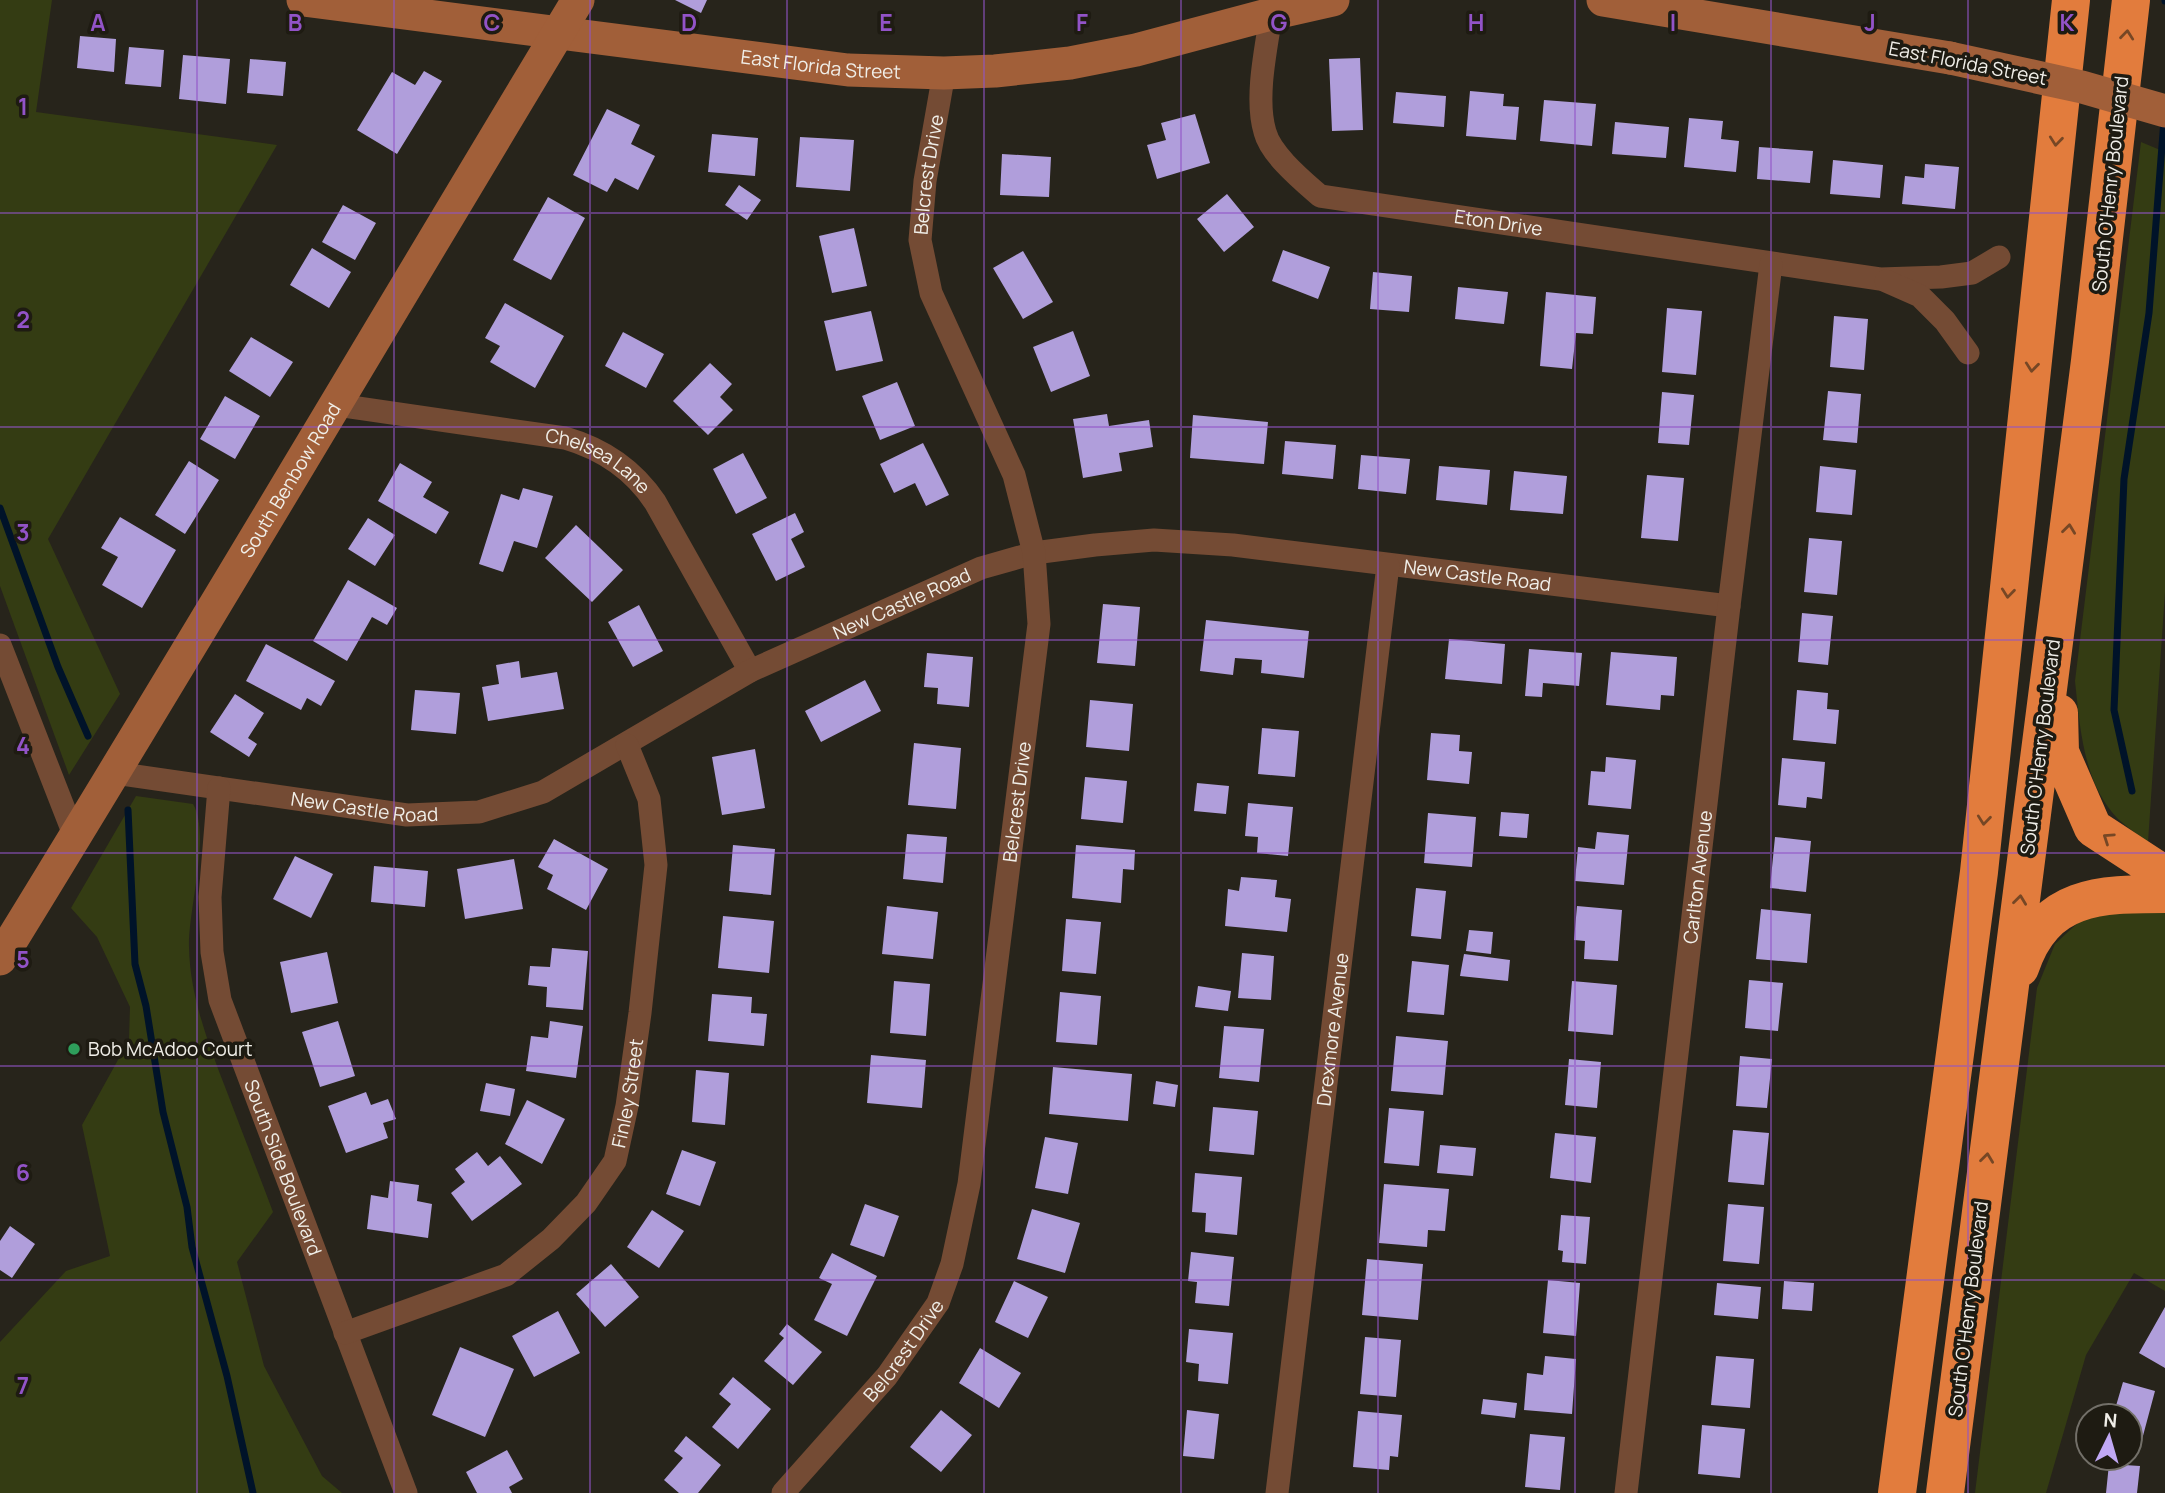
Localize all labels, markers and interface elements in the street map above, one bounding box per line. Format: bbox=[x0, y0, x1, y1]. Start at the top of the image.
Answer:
text: A bbox=[90, 6, 106, 38]
text: B bbox=[288, 6, 302, 38]
text: C bbox=[484, 6, 501, 38]
text: D bbox=[681, 6, 697, 38]
text: E bbox=[879, 6, 893, 38]
text: F bbox=[1076, 6, 1088, 38]
text: G bbox=[1271, 6, 1288, 38]
text: H bbox=[1468, 6, 1484, 38]
text: I bbox=[1670, 6, 1676, 38]
text: J bbox=[1864, 6, 1876, 38]
text: K bbox=[2060, 6, 2075, 38]
one-way arrow bbox=[2119, 29, 2134, 41]
street label: East Florida Street bbox=[1887, 35, 2049, 91]
street label: East Florida Street bbox=[739, 43, 901, 85]
street label: South O'Henry Boulevard bbox=[2086, 75, 2134, 293]
text: 1 bbox=[18, 90, 28, 122]
street label: Belcrest Drive bbox=[907, 112, 949, 236]
one-way arrow bbox=[2048, 135, 2063, 147]
street label: Eton Drive bbox=[1453, 203, 1544, 242]
text: 2 bbox=[16, 303, 30, 335]
one-way arrow bbox=[2024, 361, 2039, 373]
street label: South Benbow Road bbox=[234, 398, 347, 562]
street label: Chelsea Lane bbox=[544, 422, 657, 499]
text: 3 bbox=[16, 516, 30, 548]
one-way arrow bbox=[2061, 523, 2076, 535]
street label: New Castle Road bbox=[1402, 553, 1553, 597]
street label: New Castle Road bbox=[829, 561, 975, 645]
one-way arrow bbox=[2001, 588, 2016, 599]
street label: South O'Henry Boulevard bbox=[2014, 638, 2066, 856]
text: 4 bbox=[16, 729, 30, 761]
street label: Belcrest Drive bbox=[996, 740, 1037, 864]
street label: New Castle Road bbox=[289, 785, 439, 828]
street label: Carlton Avenue bbox=[1677, 809, 1718, 945]
one-way arrow bbox=[1977, 815, 1992, 826]
one-way arrow bbox=[2103, 834, 2116, 846]
one-way arrow bbox=[2013, 894, 2028, 906]
text: 5 bbox=[16, 943, 30, 975]
street label: Drexmore Avenue bbox=[1310, 951, 1355, 1107]
place label: Bob McAdoo Court bbox=[88, 1036, 253, 1062]
street label: Finley Street bbox=[605, 1037, 649, 1150]
marker: Bob McAdoo Court bbox=[66, 1041, 82, 1057]
street label: South Side Boulevard bbox=[238, 1076, 328, 1259]
one-way arrow bbox=[1980, 1152, 1995, 1164]
text: 6 bbox=[16, 1156, 30, 1188]
street label: South O'Henry Boulevard bbox=[1942, 1200, 1994, 1418]
street label: Belcrest Drive bbox=[857, 1294, 950, 1407]
text: 7 bbox=[17, 1369, 29, 1401]
north arrow bbox=[2074, 1402, 2144, 1472]
text: N bbox=[2103, 1407, 2118, 1434]

